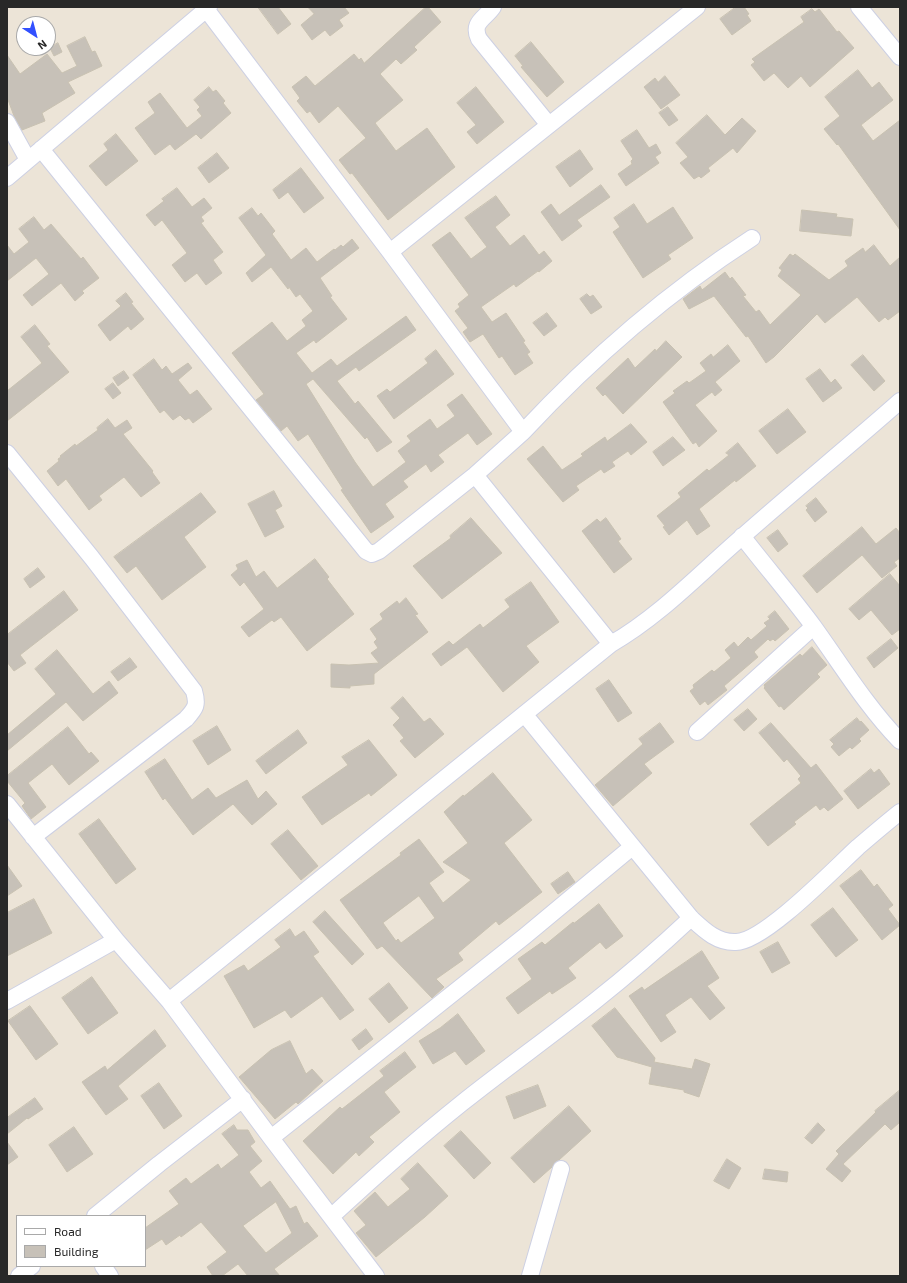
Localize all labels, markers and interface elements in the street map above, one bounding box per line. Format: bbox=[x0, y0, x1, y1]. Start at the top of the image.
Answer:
north arrow bbox=[16, 16, 56, 56]
text: N bbox=[36, 38, 50, 53]
legend bbox=[16, 1215, 146, 1267]
text: Road bbox=[54, 1224, 82, 1238]
text: Building bbox=[54, 1244, 98, 1258]

